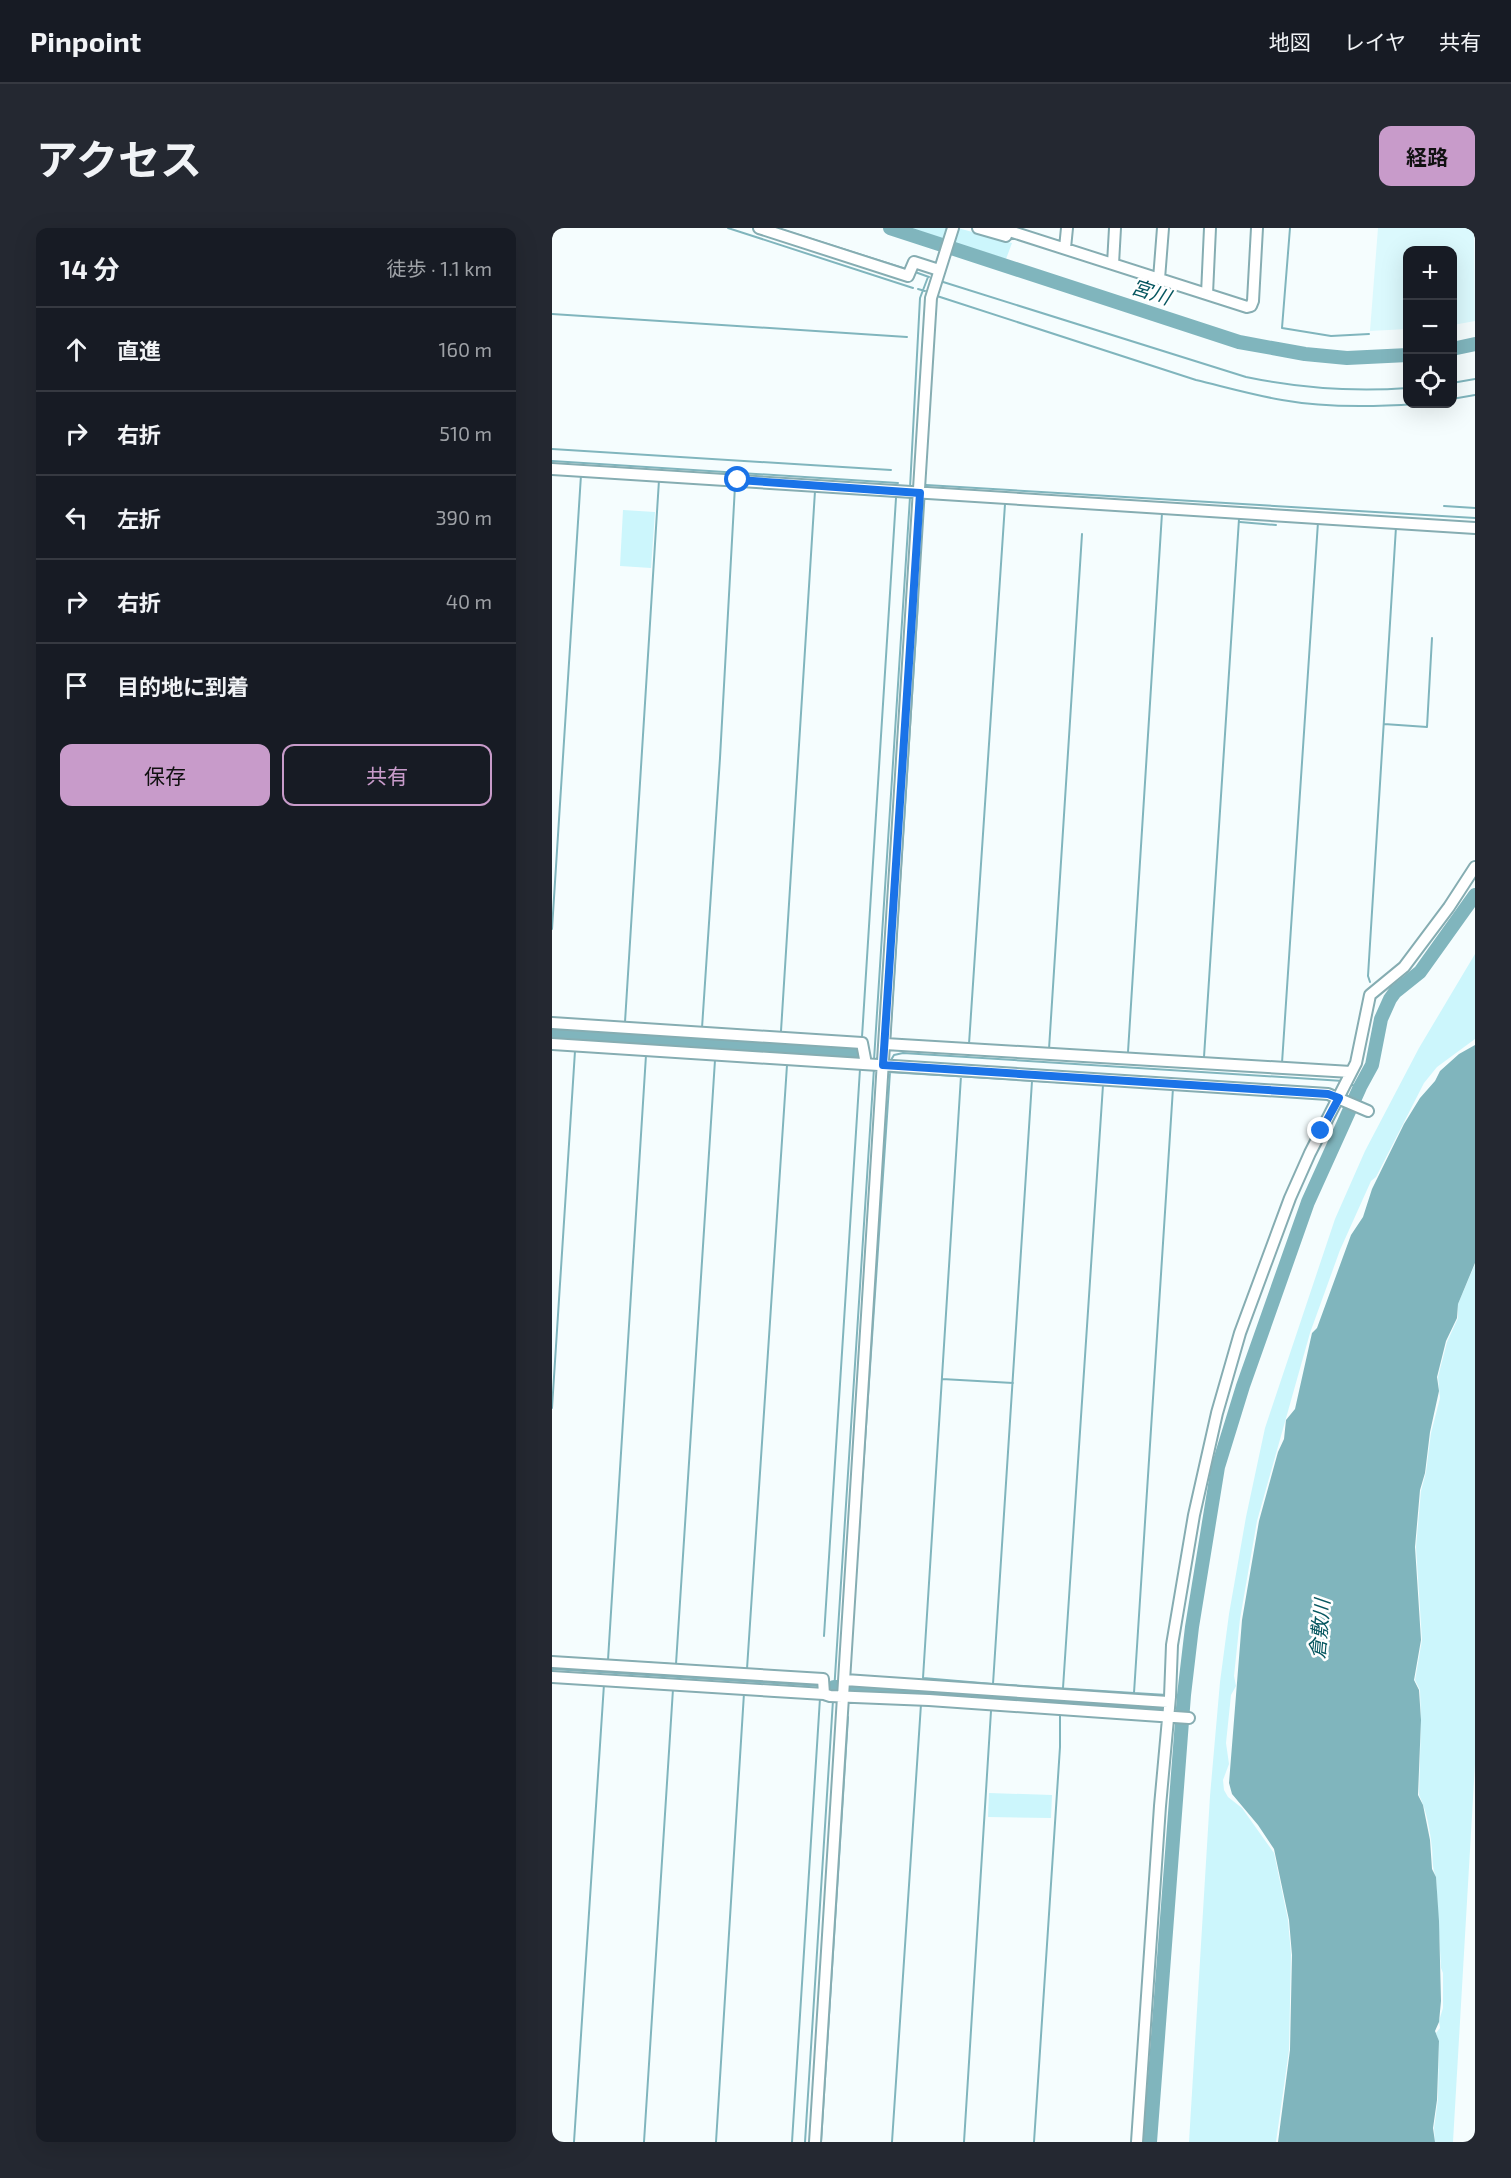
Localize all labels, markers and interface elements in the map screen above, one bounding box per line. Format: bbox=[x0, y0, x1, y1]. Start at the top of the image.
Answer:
text: Pinpoint bbox=[30, 24, 141, 58]
text: 地図 bbox=[1269, 29, 1311, 54]
text: レイヤ bbox=[1344, 29, 1406, 54]
text: 共有 bbox=[1439, 29, 1481, 54]
button: 経路 bbox=[1379, 126, 1475, 186]
text: アクセス bbox=[36, 133, 202, 183]
map controls bbox=[1403, 246, 1457, 408]
button: + bbox=[1403, 246, 1457, 300]
text: 14 分 bbox=[60, 253, 119, 284]
text: 徒歩 · 1.1 km bbox=[387, 256, 492, 280]
water label: 宮川 bbox=[1129, 273, 1176, 309]
button: − bbox=[1403, 300, 1457, 354]
icon: ahead bbox=[60, 333, 93, 366]
text: 直進 bbox=[117, 337, 161, 363]
text: 160 m bbox=[439, 337, 492, 361]
button: locate bbox=[1403, 354, 1457, 408]
icon: right bbox=[60, 417, 93, 450]
text: 右折 bbox=[117, 421, 161, 447]
text: 510 m bbox=[439, 421, 492, 445]
route start bbox=[724, 466, 750, 492]
icon: left bbox=[60, 501, 93, 534]
text: 左折 bbox=[117, 505, 161, 531]
text: 390 m bbox=[435, 505, 492, 529]
icon: right bbox=[60, 585, 93, 618]
text: 右折 bbox=[117, 589, 161, 615]
text: 40 m bbox=[446, 589, 492, 613]
icon: arrive bbox=[60, 669, 93, 702]
text: 目的地に到着 bbox=[117, 673, 249, 699]
button: 保存 bbox=[60, 744, 270, 806]
button: 共有 bbox=[282, 744, 492, 806]
route end bbox=[1307, 1117, 1333, 1143]
water label: 倉敷川 bbox=[1304, 1596, 1334, 1660]

